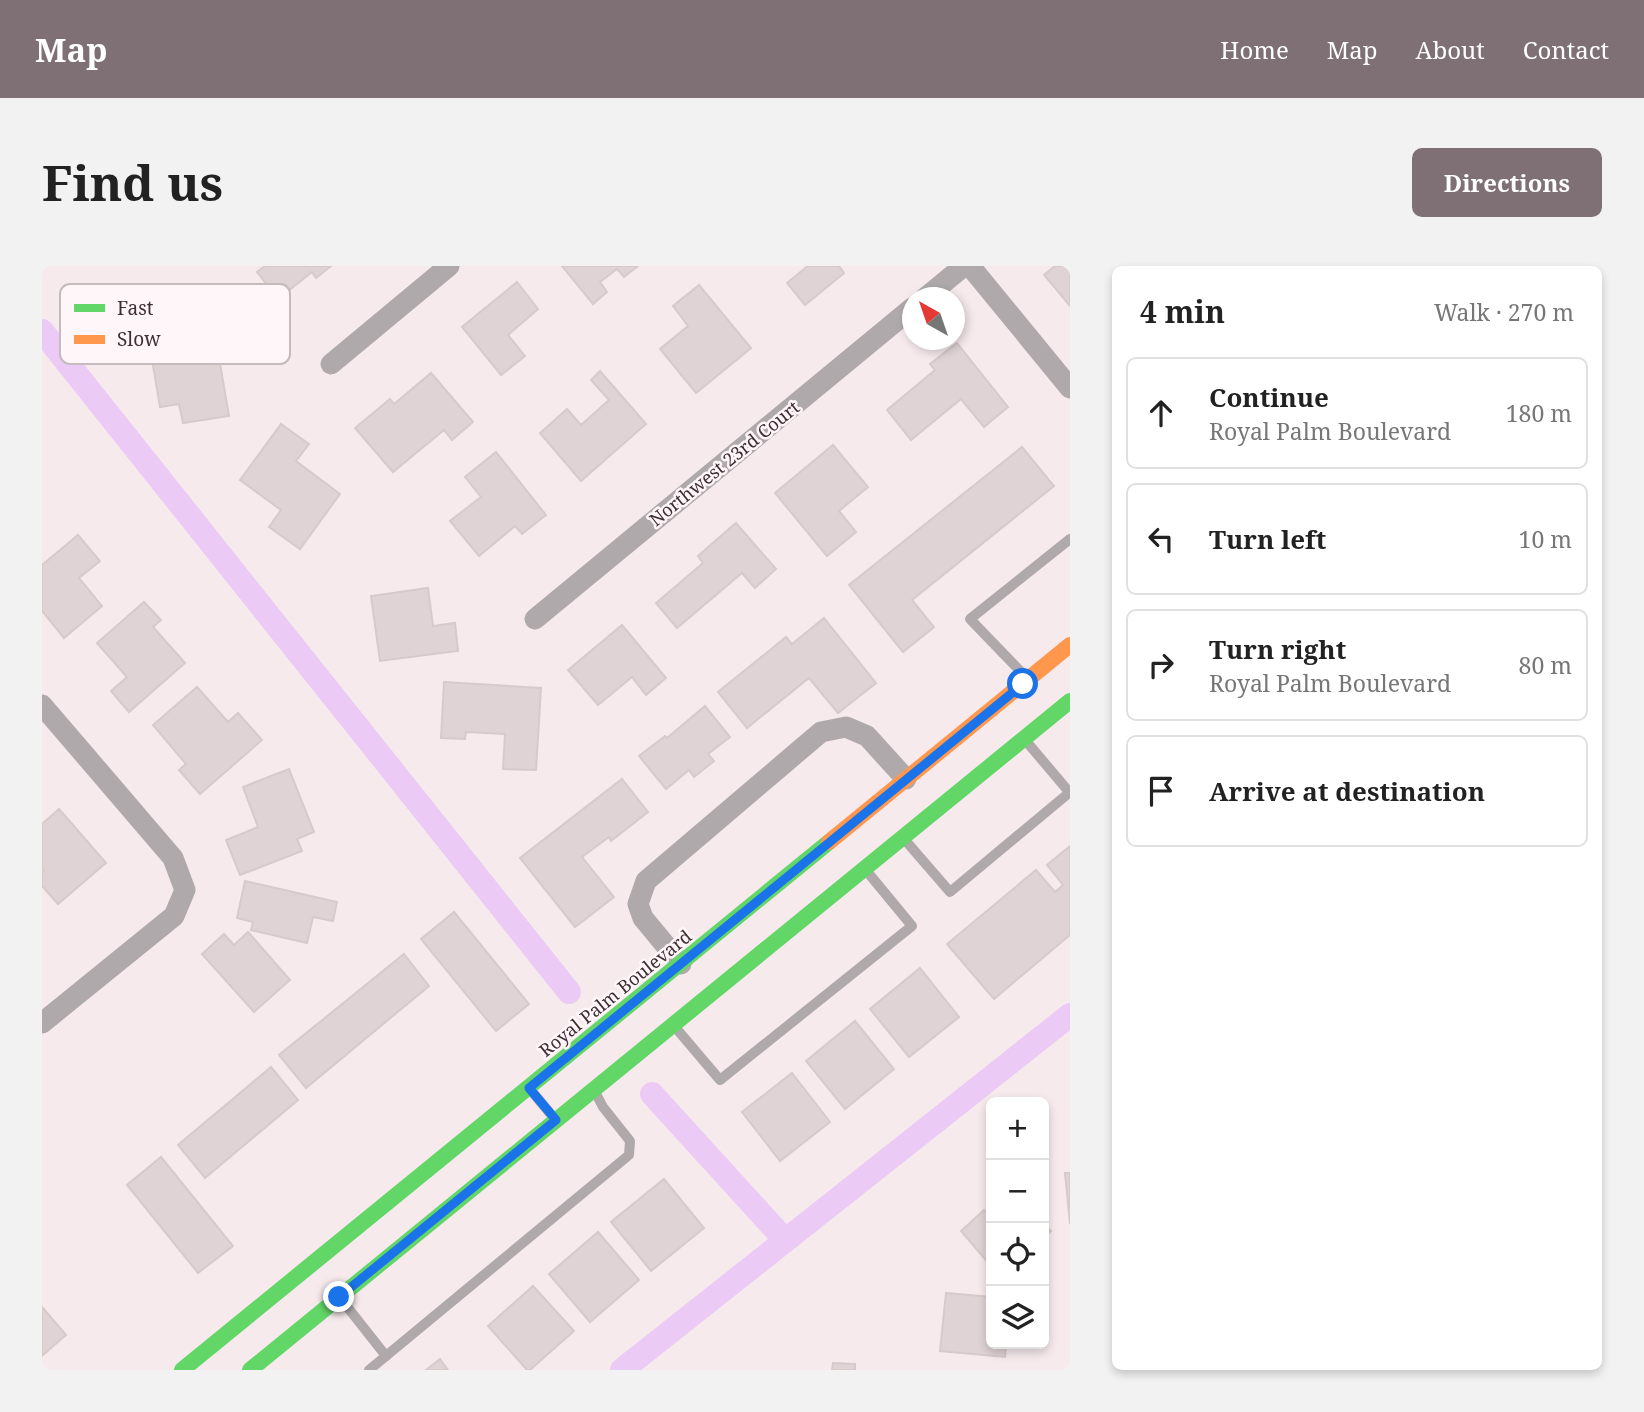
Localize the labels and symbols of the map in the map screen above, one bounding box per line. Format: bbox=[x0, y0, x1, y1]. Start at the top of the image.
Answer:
legend bbox=[60, 284, 290, 364]
north arrow bbox=[902, 287, 965, 350]
text: Fast bbox=[117, 295, 154, 321]
text: Slow bbox=[117, 326, 161, 352]
street label: Northwest 23rd Court bbox=[644, 395, 804, 531]
route start bbox=[1007, 668, 1038, 699]
street label: Royal Palm Boulevard bbox=[534, 924, 696, 1062]
route end bbox=[323, 1281, 354, 1312]

